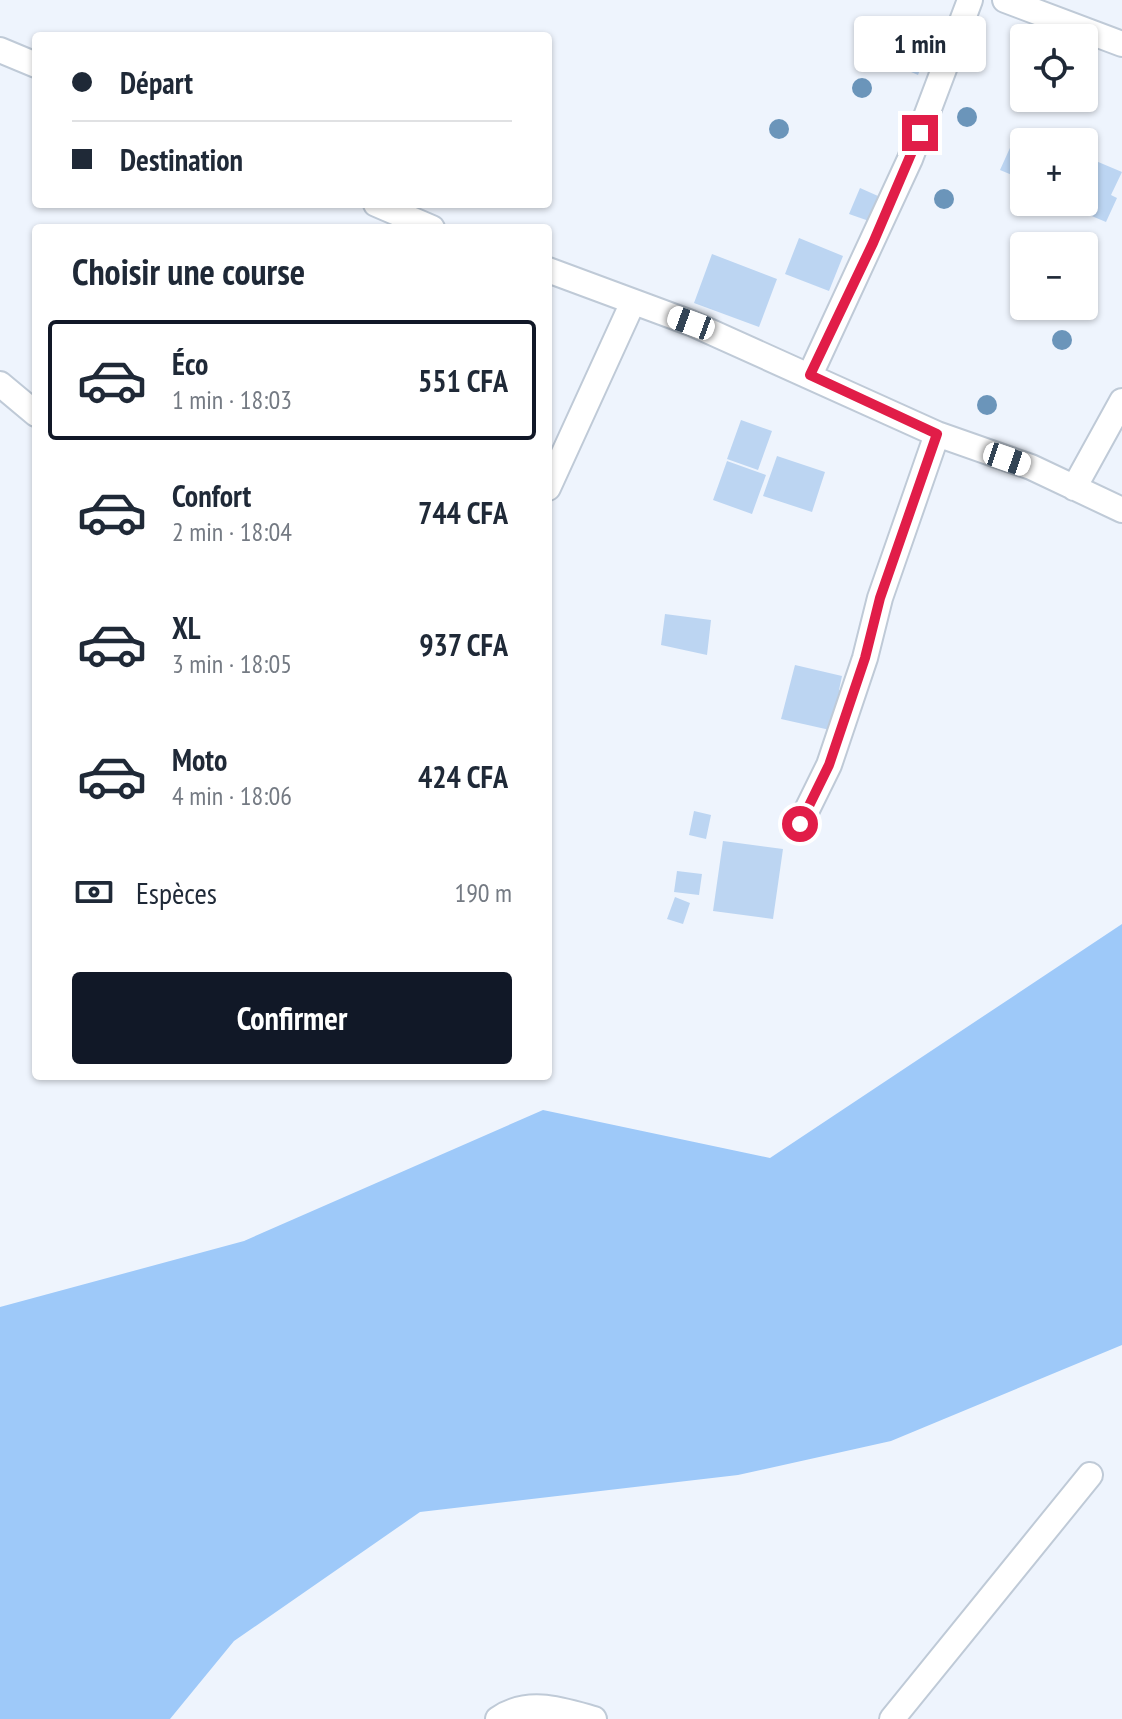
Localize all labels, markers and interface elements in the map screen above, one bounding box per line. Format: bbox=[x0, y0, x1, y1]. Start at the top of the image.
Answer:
callout: 1 min bbox=[854, 17, 986, 73]
map controls bbox=[1010, 24, 1098, 320]
button: locate bbox=[1010, 24, 1098, 112]
text: 1 min bbox=[894, 27, 946, 60]
text: Départ bbox=[120, 63, 193, 102]
route end bbox=[902, 115, 938, 151]
button: + bbox=[1010, 128, 1098, 216]
text: Destination bbox=[120, 140, 243, 179]
button: − bbox=[1010, 232, 1098, 320]
text: Choisir une course bbox=[72, 248, 305, 295]
car bbox=[664, 304, 718, 342]
icon: car bbox=[76, 344, 148, 416]
text: Éco bbox=[172, 344, 208, 383]
text: 551 CFA bbox=[418, 361, 508, 400]
text: 1 min · 18:03 bbox=[172, 383, 292, 416]
car bbox=[980, 440, 1034, 478]
icon: car bbox=[76, 476, 148, 548]
text: Confort bbox=[172, 476, 251, 515]
text: 744 CFA bbox=[418, 493, 508, 532]
text: 2 min · 18:04 bbox=[172, 515, 292, 548]
icon: car bbox=[76, 608, 148, 680]
text: XL bbox=[172, 608, 201, 647]
text: 937 CFA bbox=[419, 625, 508, 664]
text: 3 min · 18:05 bbox=[172, 647, 292, 680]
icon: car bbox=[76, 740, 148, 812]
text: Moto bbox=[172, 740, 227, 779]
text: 424 CFA bbox=[418, 757, 508, 796]
text: 4 min · 18:06 bbox=[172, 779, 292, 812]
route start bbox=[782, 806, 818, 842]
icon: cash bbox=[72, 870, 116, 914]
text: Espèces bbox=[136, 873, 217, 912]
text: 190 m bbox=[454, 876, 512, 909]
button: Confirmer bbox=[72, 972, 512, 1064]

